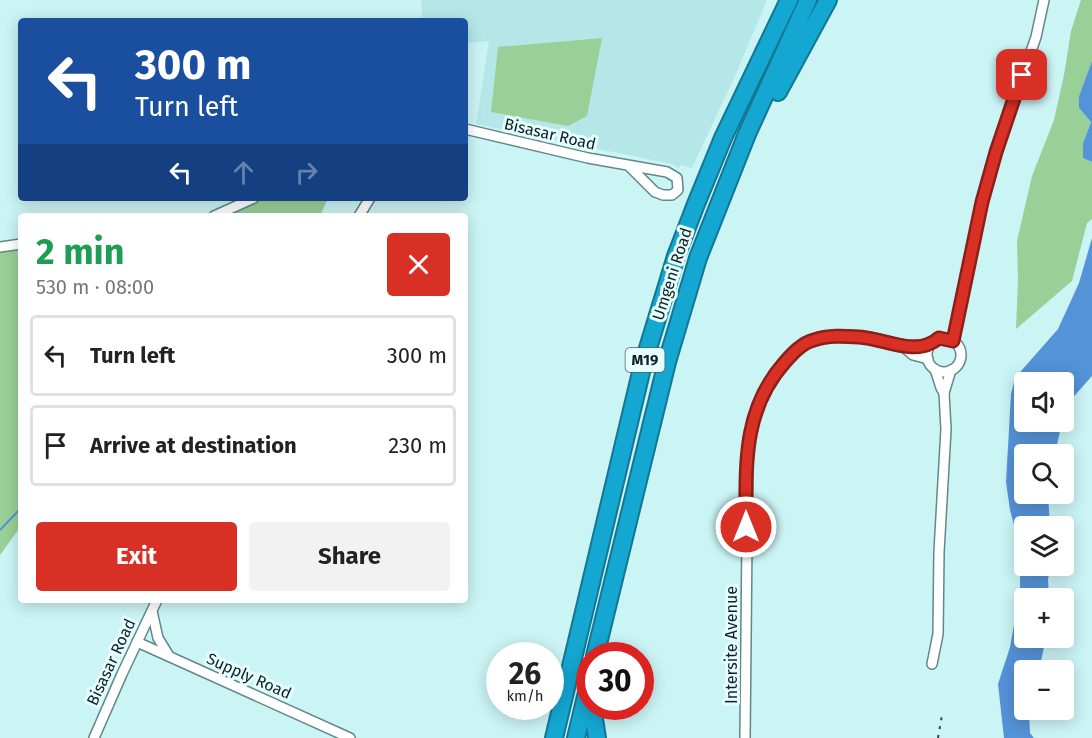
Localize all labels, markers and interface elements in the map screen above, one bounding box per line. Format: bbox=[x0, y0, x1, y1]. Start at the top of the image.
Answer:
text: 300 m bbox=[135, 40, 251, 90]
icon: left bbox=[36, 42, 114, 120]
pin bbox=[996, 49, 1047, 100]
icon: arrive bbox=[1005, 58, 1038, 91]
text: Turn left bbox=[135, 91, 238, 123]
street label: Bisasar Road bbox=[502, 114, 598, 154]
icon: left bbox=[164, 156, 197, 189]
icon: ahead bbox=[227, 156, 260, 189]
icon: right bbox=[290, 156, 323, 189]
street label: Umgeni Road bbox=[648, 225, 696, 323]
text: 2 min bbox=[36, 230, 125, 274]
button: close bbox=[387, 233, 450, 296]
text: 530 m · 08:00 bbox=[36, 275, 154, 299]
icon: left bbox=[39, 339, 72, 372]
text: Turn left bbox=[90, 342, 175, 369]
text: 300 m bbox=[387, 342, 447, 369]
road number: M19 bbox=[626, 348, 664, 372]
map controls bbox=[1014, 372, 1074, 720]
button: sound bbox=[1014, 372, 1074, 432]
icon: arrive bbox=[39, 429, 72, 462]
text: Arrive at destination bbox=[90, 432, 297, 459]
text: 230 m bbox=[388, 432, 447, 459]
button: search bbox=[1014, 444, 1074, 504]
position arrow bbox=[714, 495, 778, 559]
button: layers bbox=[1014, 516, 1074, 576]
button: Exit bbox=[36, 522, 237, 591]
button: Share bbox=[249, 522, 450, 591]
street label: Intersite Avenue bbox=[722, 586, 741, 704]
button: + bbox=[1014, 588, 1074, 648]
street label: Bisasar Road bbox=[83, 616, 139, 708]
speed limit sign: 30 bbox=[576, 642, 654, 720]
street label: Supply Road bbox=[204, 649, 294, 703]
text: 26 bbox=[509, 656, 541, 692]
button: − bbox=[1014, 660, 1074, 720]
text: km/h bbox=[506, 687, 544, 705]

